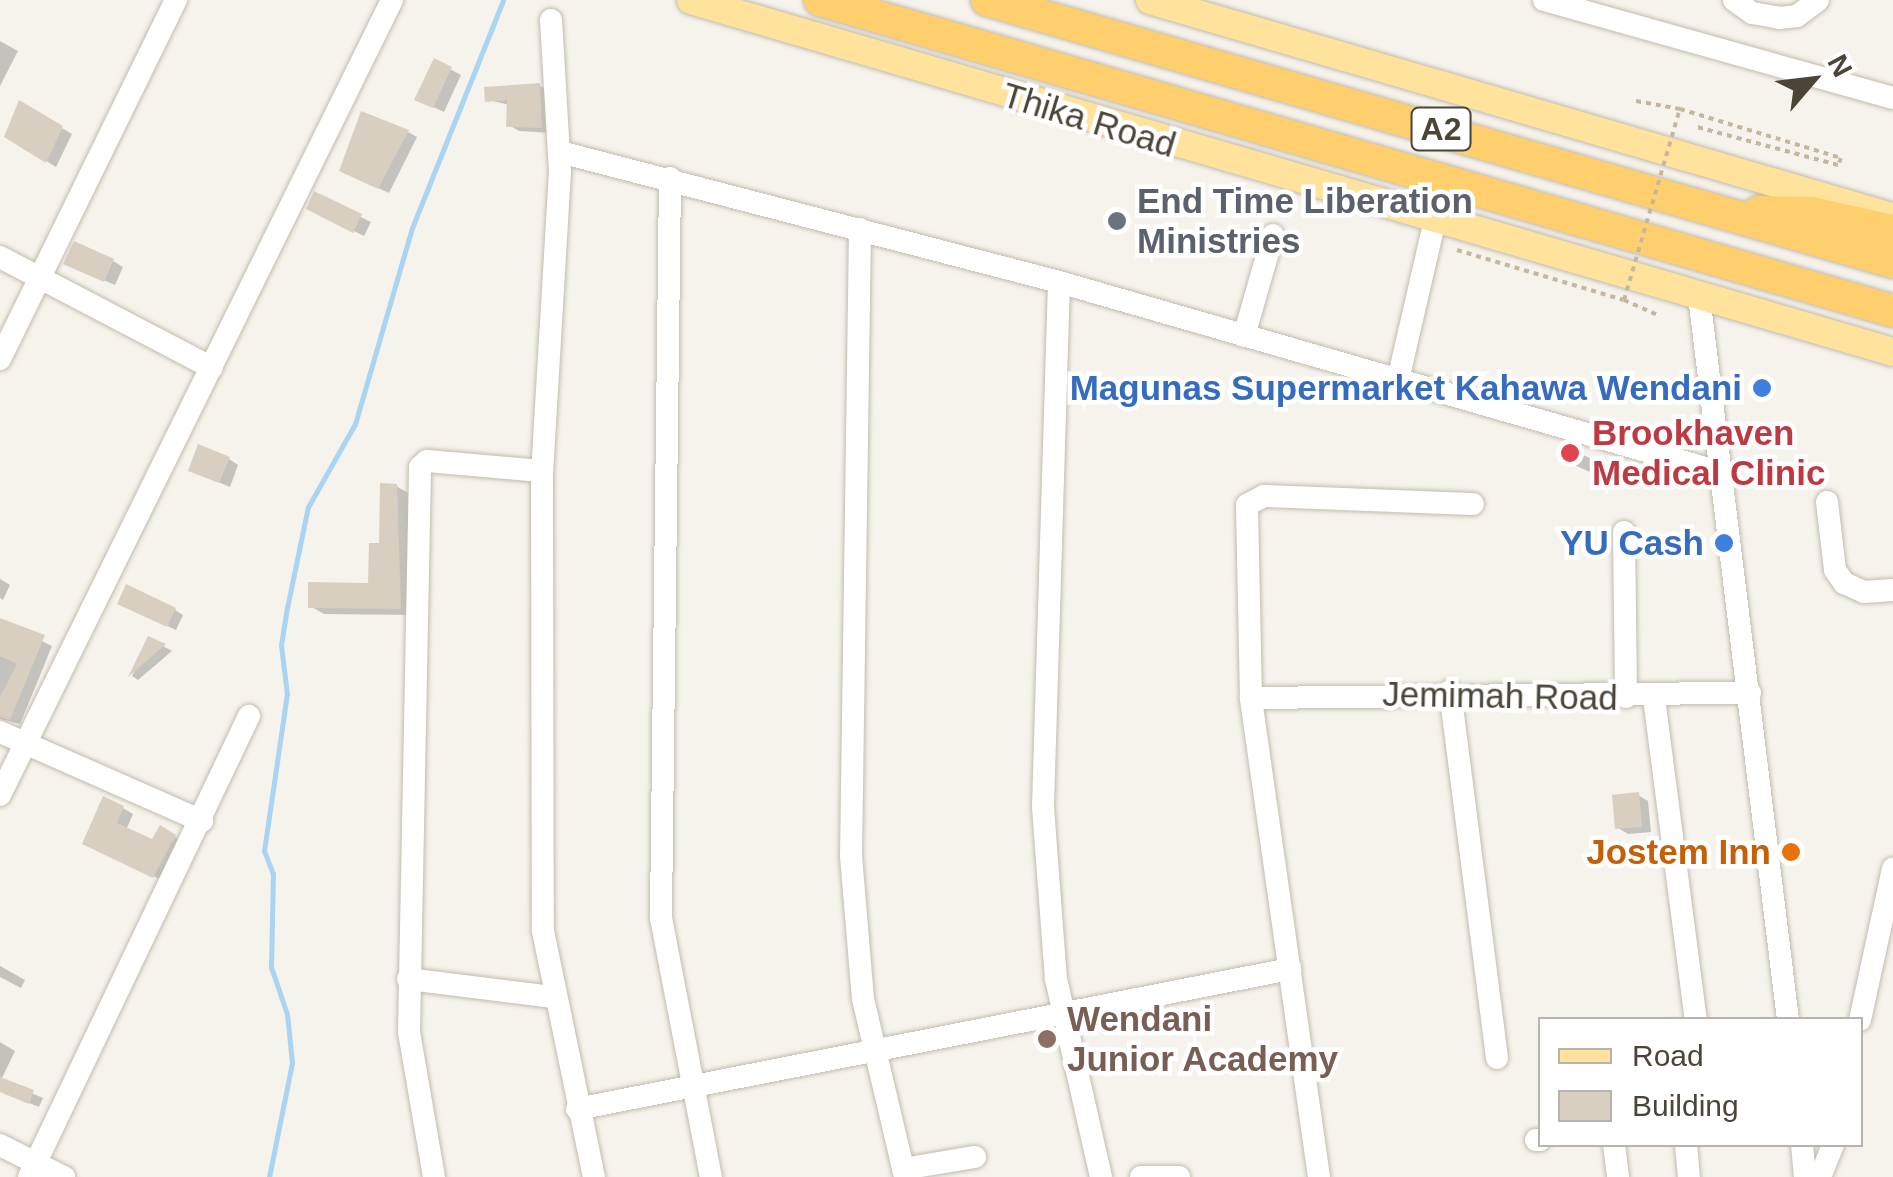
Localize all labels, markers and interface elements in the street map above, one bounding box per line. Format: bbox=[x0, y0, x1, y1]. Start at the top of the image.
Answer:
north arrow bbox=[1763, 30, 1863, 130]
text: N bbox=[1821, 49, 1858, 82]
street label: Thika Road bbox=[997, 74, 1181, 166]
road number: A2 bbox=[1408, 102, 1474, 156]
place label: End Time Liberation Ministries bbox=[1137, 180, 1473, 262]
marker: End Time Liberation Ministries bbox=[1106, 210, 1128, 232]
place label: Magunas Supermarket Kahawa Wendani bbox=[1070, 367, 1742, 409]
marker: Magunas Supermarket Kahawa Wendani bbox=[1751, 377, 1773, 399]
place label: Brookhaven Medical Clinic bbox=[1592, 412, 1825, 494]
marker: Brookhaven Medical Clinic bbox=[1557, 440, 1583, 466]
place label: YU Cash bbox=[1560, 522, 1704, 564]
marker: YU Cash bbox=[1713, 532, 1735, 554]
street label: Jemimah Road bbox=[1382, 673, 1618, 719]
place label: Jostem Inn bbox=[1586, 831, 1771, 873]
marker: Jostem Inn bbox=[1780, 841, 1802, 863]
place label: Wendani Junior Academy bbox=[1067, 998, 1339, 1080]
legend bbox=[1538, 1017, 1863, 1147]
marker: Wendani Junior Academy bbox=[1036, 1028, 1058, 1050]
text: Road bbox=[1632, 1039, 1704, 1072]
text: Building bbox=[1632, 1089, 1739, 1122]

